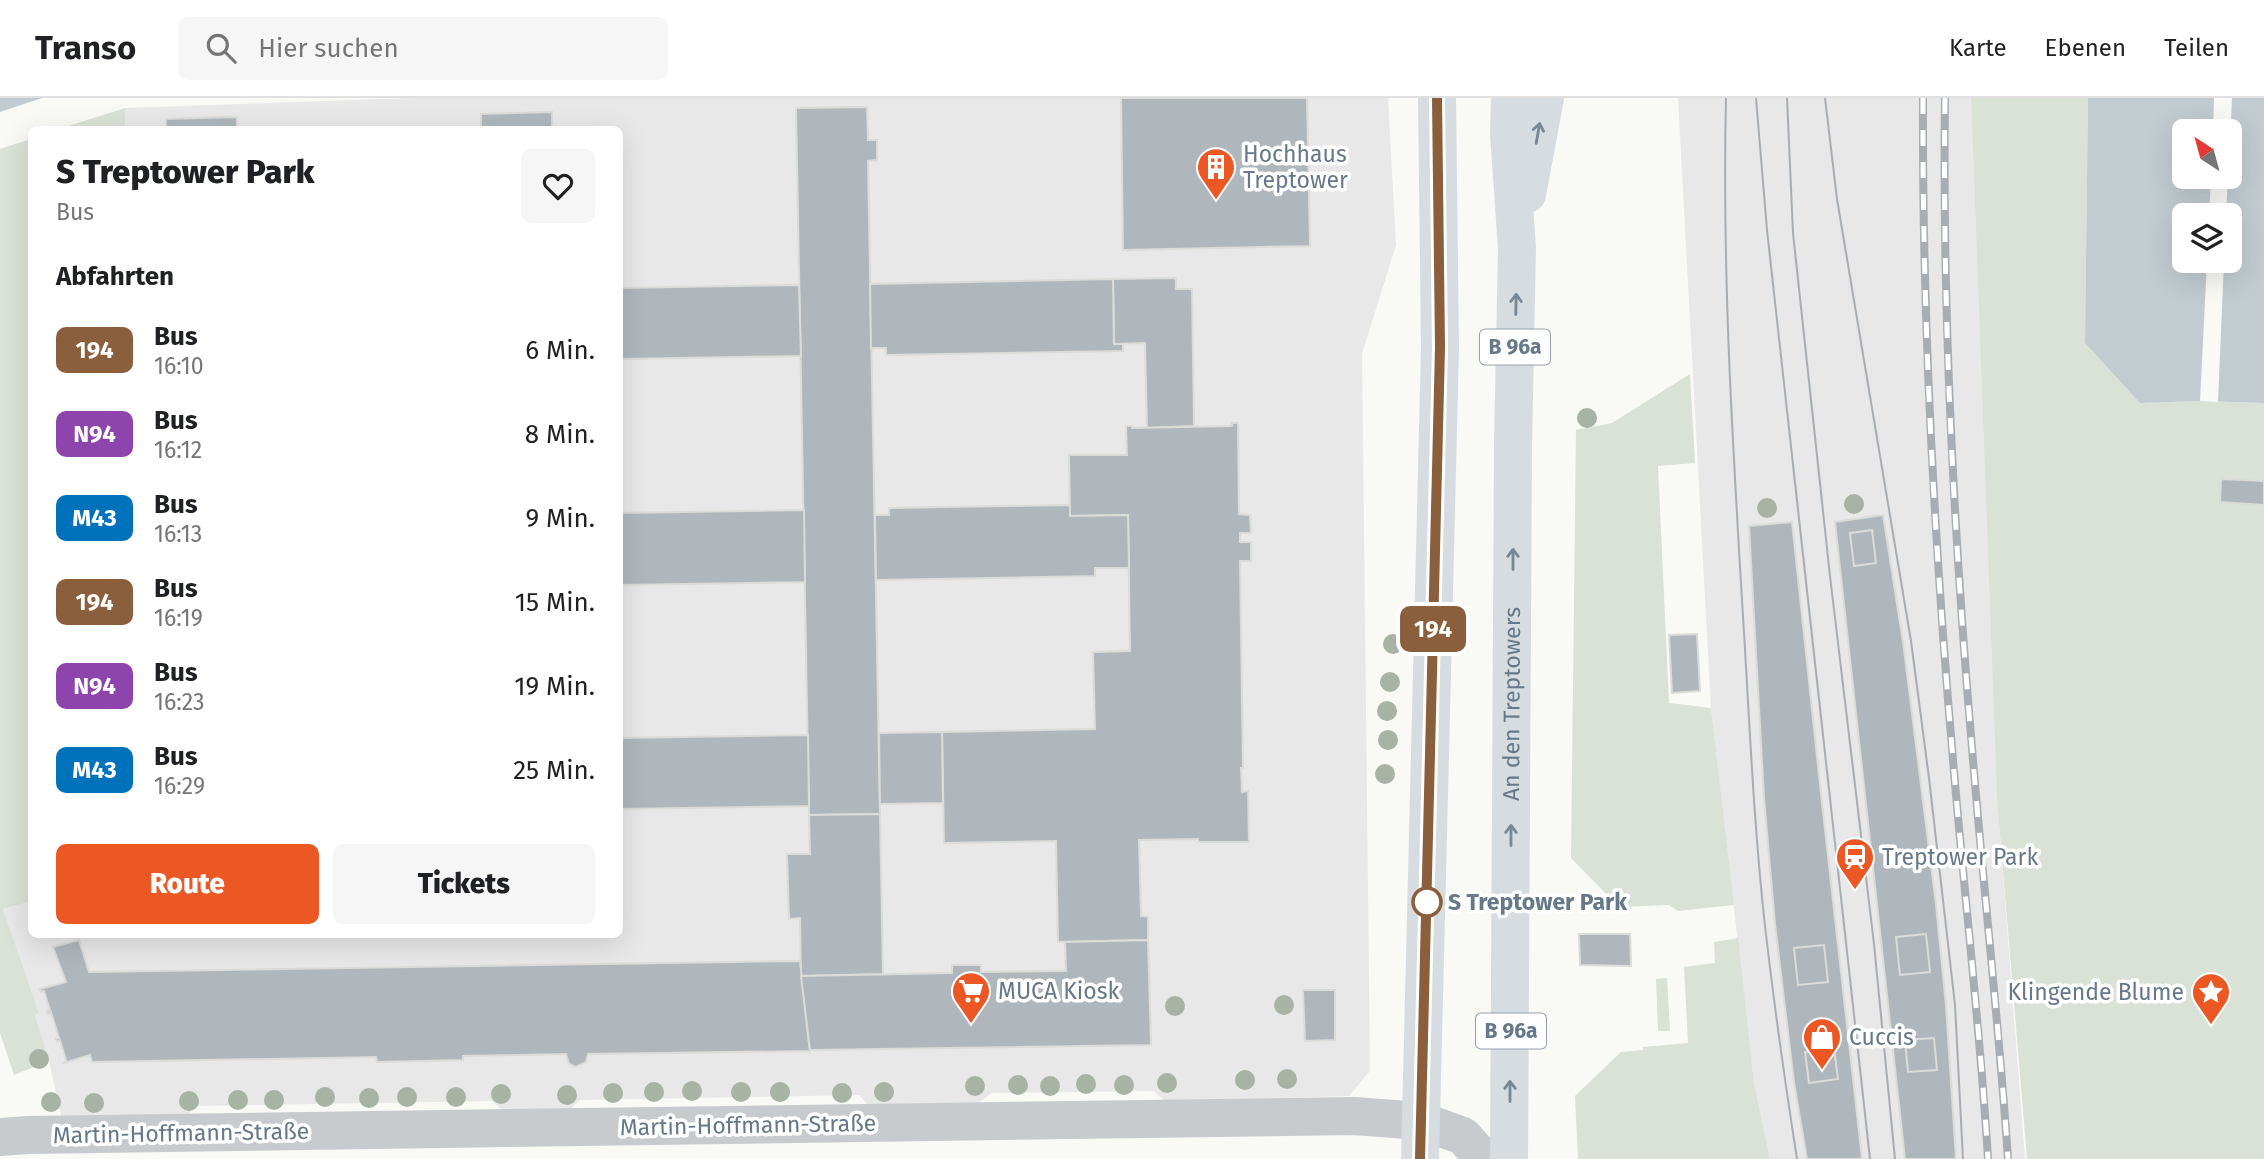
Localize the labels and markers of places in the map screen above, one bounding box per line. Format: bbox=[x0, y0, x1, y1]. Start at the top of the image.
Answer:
place label: Hochhaus Treptower bbox=[1243, 140, 1348, 194]
building icon: Hochhaus Treptower bbox=[1195, 146, 1237, 201]
station icon: Treptower Park bbox=[1834, 836, 1876, 891]
place label: Treptower Park bbox=[1882, 843, 2038, 871]
marker: S Treptower Park bbox=[1412, 887, 1442, 917]
place label: S Treptower Park bbox=[1448, 888, 1627, 916]
supermarket icon: MUCA Kiosk bbox=[950, 970, 992, 1025]
place icon: Klingende Blume bbox=[2190, 971, 2232, 1026]
place label: MUCA Kiosk bbox=[998, 977, 1119, 1005]
place label: Klingende Blume bbox=[2007, 978, 2184, 1006]
shop icon: Cuccis bbox=[1801, 1016, 1843, 1071]
place label: Cuccis bbox=[1849, 1023, 1914, 1051]

